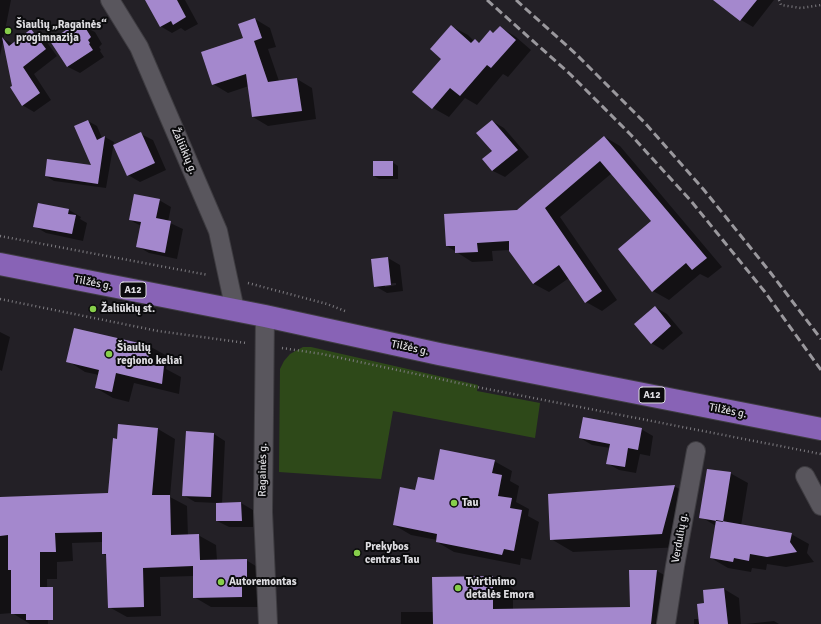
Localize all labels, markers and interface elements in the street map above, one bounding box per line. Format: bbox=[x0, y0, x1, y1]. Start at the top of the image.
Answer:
place label: Šiaulių „Ragainės“ progimnazija bbox=[16, 18, 107, 44]
marker: Šiaulių „Ragainės“ progimnazija bbox=[3, 26, 13, 36]
street label: Žaliūkių g. bbox=[168, 126, 200, 176]
street label: Tilžės g. bbox=[73, 273, 113, 293]
road number: A12 bbox=[120, 282, 146, 298]
place label: Žaliūkių st. bbox=[101, 302, 155, 316]
marker: Žaliūkių st. bbox=[88, 304, 98, 314]
street label: Tilžės g. bbox=[390, 338, 430, 358]
place label: Šiaulių regiono keliai bbox=[117, 341, 182, 367]
marker: Šiaulių regiono keliai bbox=[104, 349, 114, 359]
road number: A12 bbox=[639, 387, 665, 403]
street label: Tilžės g. bbox=[708, 401, 748, 421]
street label: Ragainės g. bbox=[256, 443, 270, 497]
place label: Tau bbox=[462, 496, 479, 510]
marker: Tau bbox=[449, 498, 459, 508]
street label: Verdulių g. bbox=[669, 512, 691, 564]
place label: Prekybos centras Tau bbox=[365, 540, 419, 566]
marker: Prekybos centras Tau bbox=[352, 548, 362, 558]
place label: Autoremontas bbox=[229, 575, 297, 589]
place label: Tvirtinimo detalės Emora bbox=[466, 575, 534, 601]
marker: Autoremontas bbox=[216, 577, 226, 587]
marker: Tvirtinimo detalės Emora bbox=[453, 583, 463, 593]

